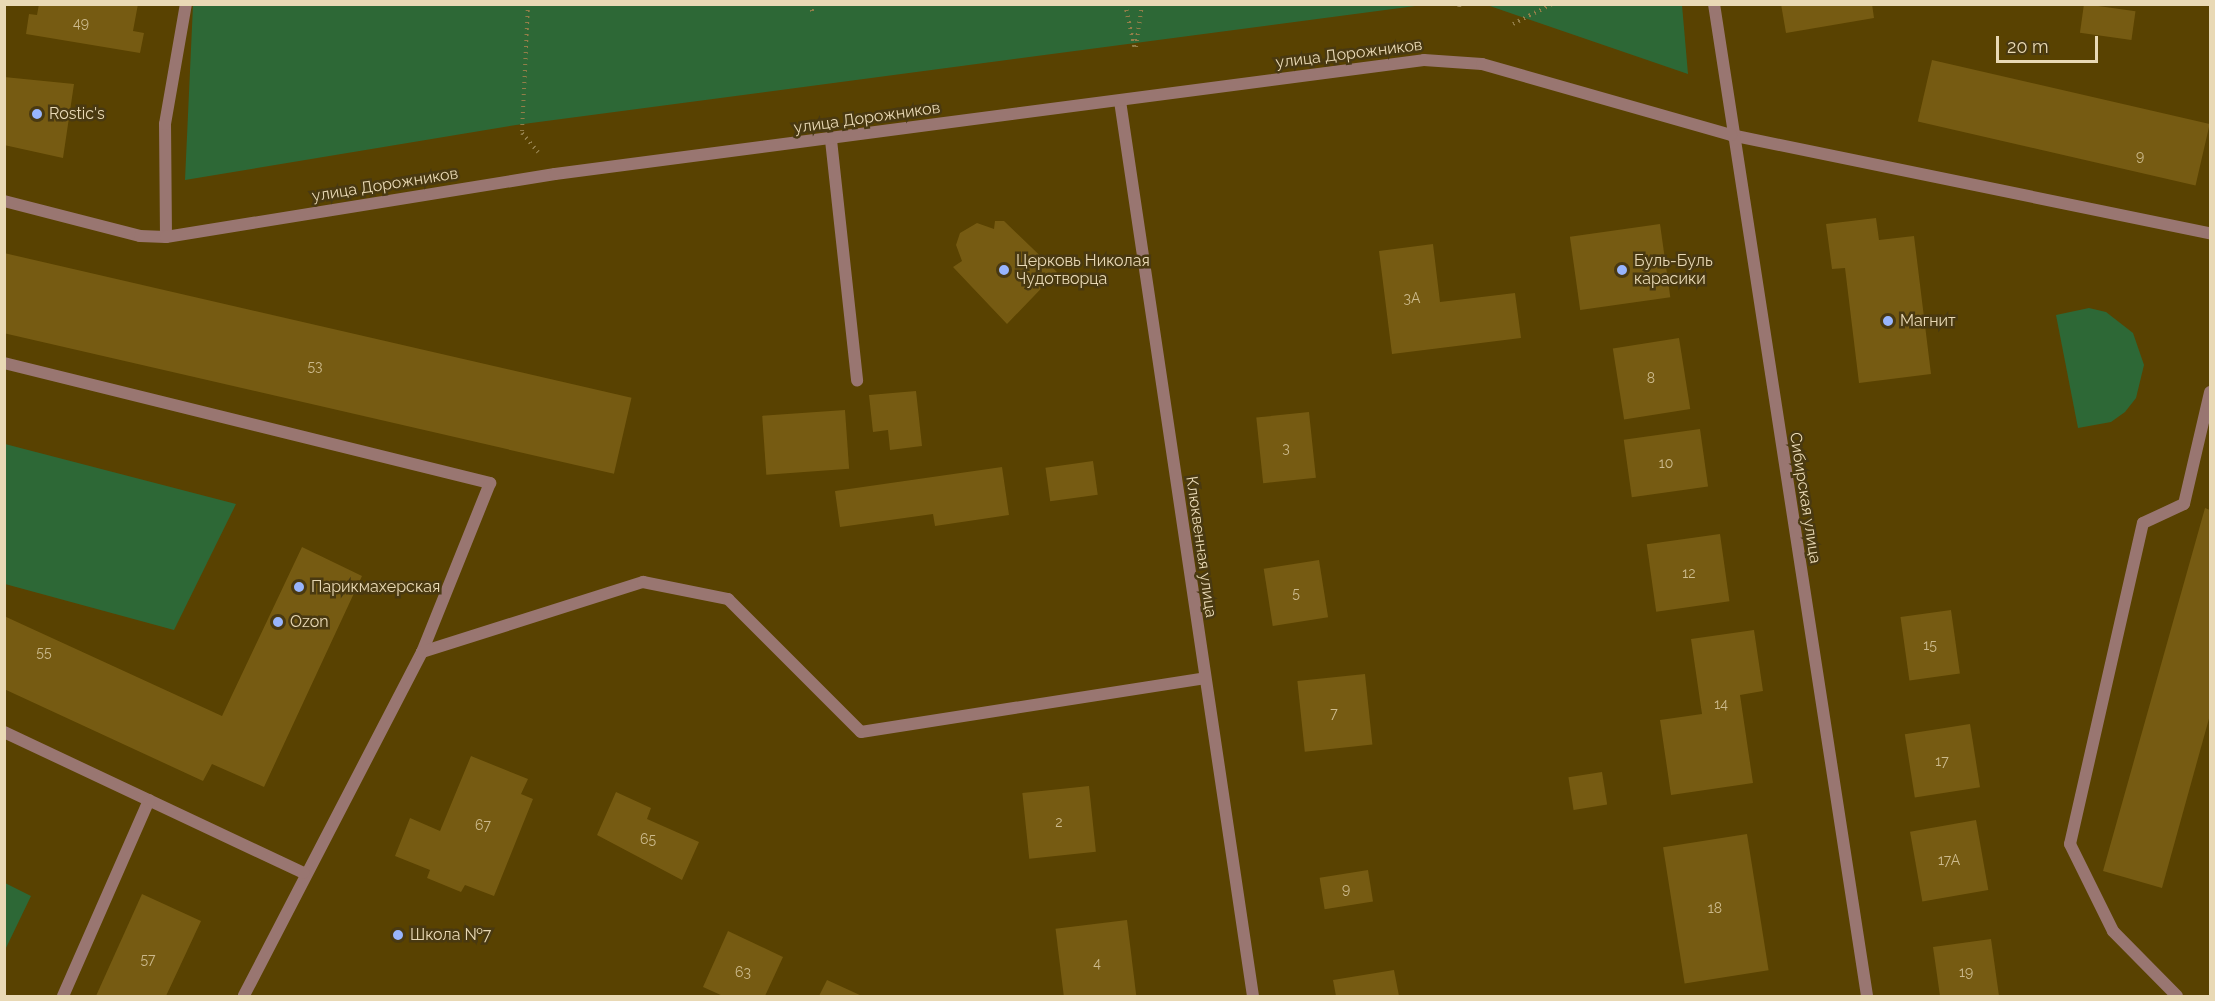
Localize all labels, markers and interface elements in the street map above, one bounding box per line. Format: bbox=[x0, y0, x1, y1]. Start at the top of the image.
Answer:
house number: 49 bbox=[73, 15, 89, 31]
scale bar bbox=[1999, 24, 2101, 62]
street label: улица Дорожников bbox=[1275, 35, 1423, 73]
text: 20 m bbox=[2007, 36, 2049, 57]
street label: улица Дорожников bbox=[793, 98, 941, 138]
place label: Rostic's bbox=[49, 104, 105, 124]
marker: Rostic's bbox=[30, 107, 44, 121]
house number: 9 bbox=[2136, 148, 2144, 164]
street label: улица Дорожников bbox=[311, 164, 459, 206]
place label: Церковь Николая Чудотворца bbox=[1016, 251, 1150, 289]
place label: Буль-Буль карасики bbox=[1634, 251, 1713, 289]
marker: Церковь Николая Чудотворца bbox=[997, 263, 1011, 277]
marker: Буль-Буль карасики bbox=[1615, 263, 1629, 277]
house number: 3А bbox=[1404, 290, 1420, 306]
place label: Магнит bbox=[1900, 311, 1956, 331]
marker: Магнит bbox=[1881, 314, 1895, 328]
house number: 53 bbox=[307, 358, 323, 374]
house number: 8 bbox=[1647, 370, 1655, 386]
street label: Сибирская улица bbox=[1785, 431, 1825, 565]
house number: 3 bbox=[1282, 440, 1290, 456]
house number: 10 bbox=[1659, 455, 1673, 471]
street label: Клюквенная улица bbox=[1182, 475, 1220, 619]
house number: 12 bbox=[1682, 565, 1696, 581]
place label: Парикмахерская bbox=[311, 577, 440, 597]
marker: Парикмахерская bbox=[292, 580, 306, 594]
house number: 5 bbox=[1292, 585, 1300, 601]
place label: Ozon bbox=[290, 612, 329, 632]
marker: Ozon bbox=[271, 615, 285, 629]
house number: 15 bbox=[1923, 637, 1937, 653]
house number: 55 bbox=[36, 644, 52, 660]
house number: 14 bbox=[1714, 696, 1728, 712]
house number: 7 bbox=[1330, 705, 1338, 721]
house number: 17 bbox=[1935, 753, 1949, 769]
house number: 2 bbox=[1055, 814, 1063, 830]
house number: 67 bbox=[475, 817, 491, 833]
house number: 65 bbox=[640, 831, 656, 847]
house number: 17А bbox=[1938, 852, 1960, 868]
house number: 9 bbox=[1342, 881, 1350, 897]
house number: 18 bbox=[1708, 900, 1722, 916]
place label: Школа №7 bbox=[410, 925, 491, 945]
marker: Школа №7 bbox=[391, 928, 405, 942]
house number: 57 bbox=[140, 951, 156, 967]
house number: 4 bbox=[1093, 955, 1101, 971]
house number: 63 bbox=[735, 964, 751, 980]
house number: 19 bbox=[1959, 964, 1973, 980]

